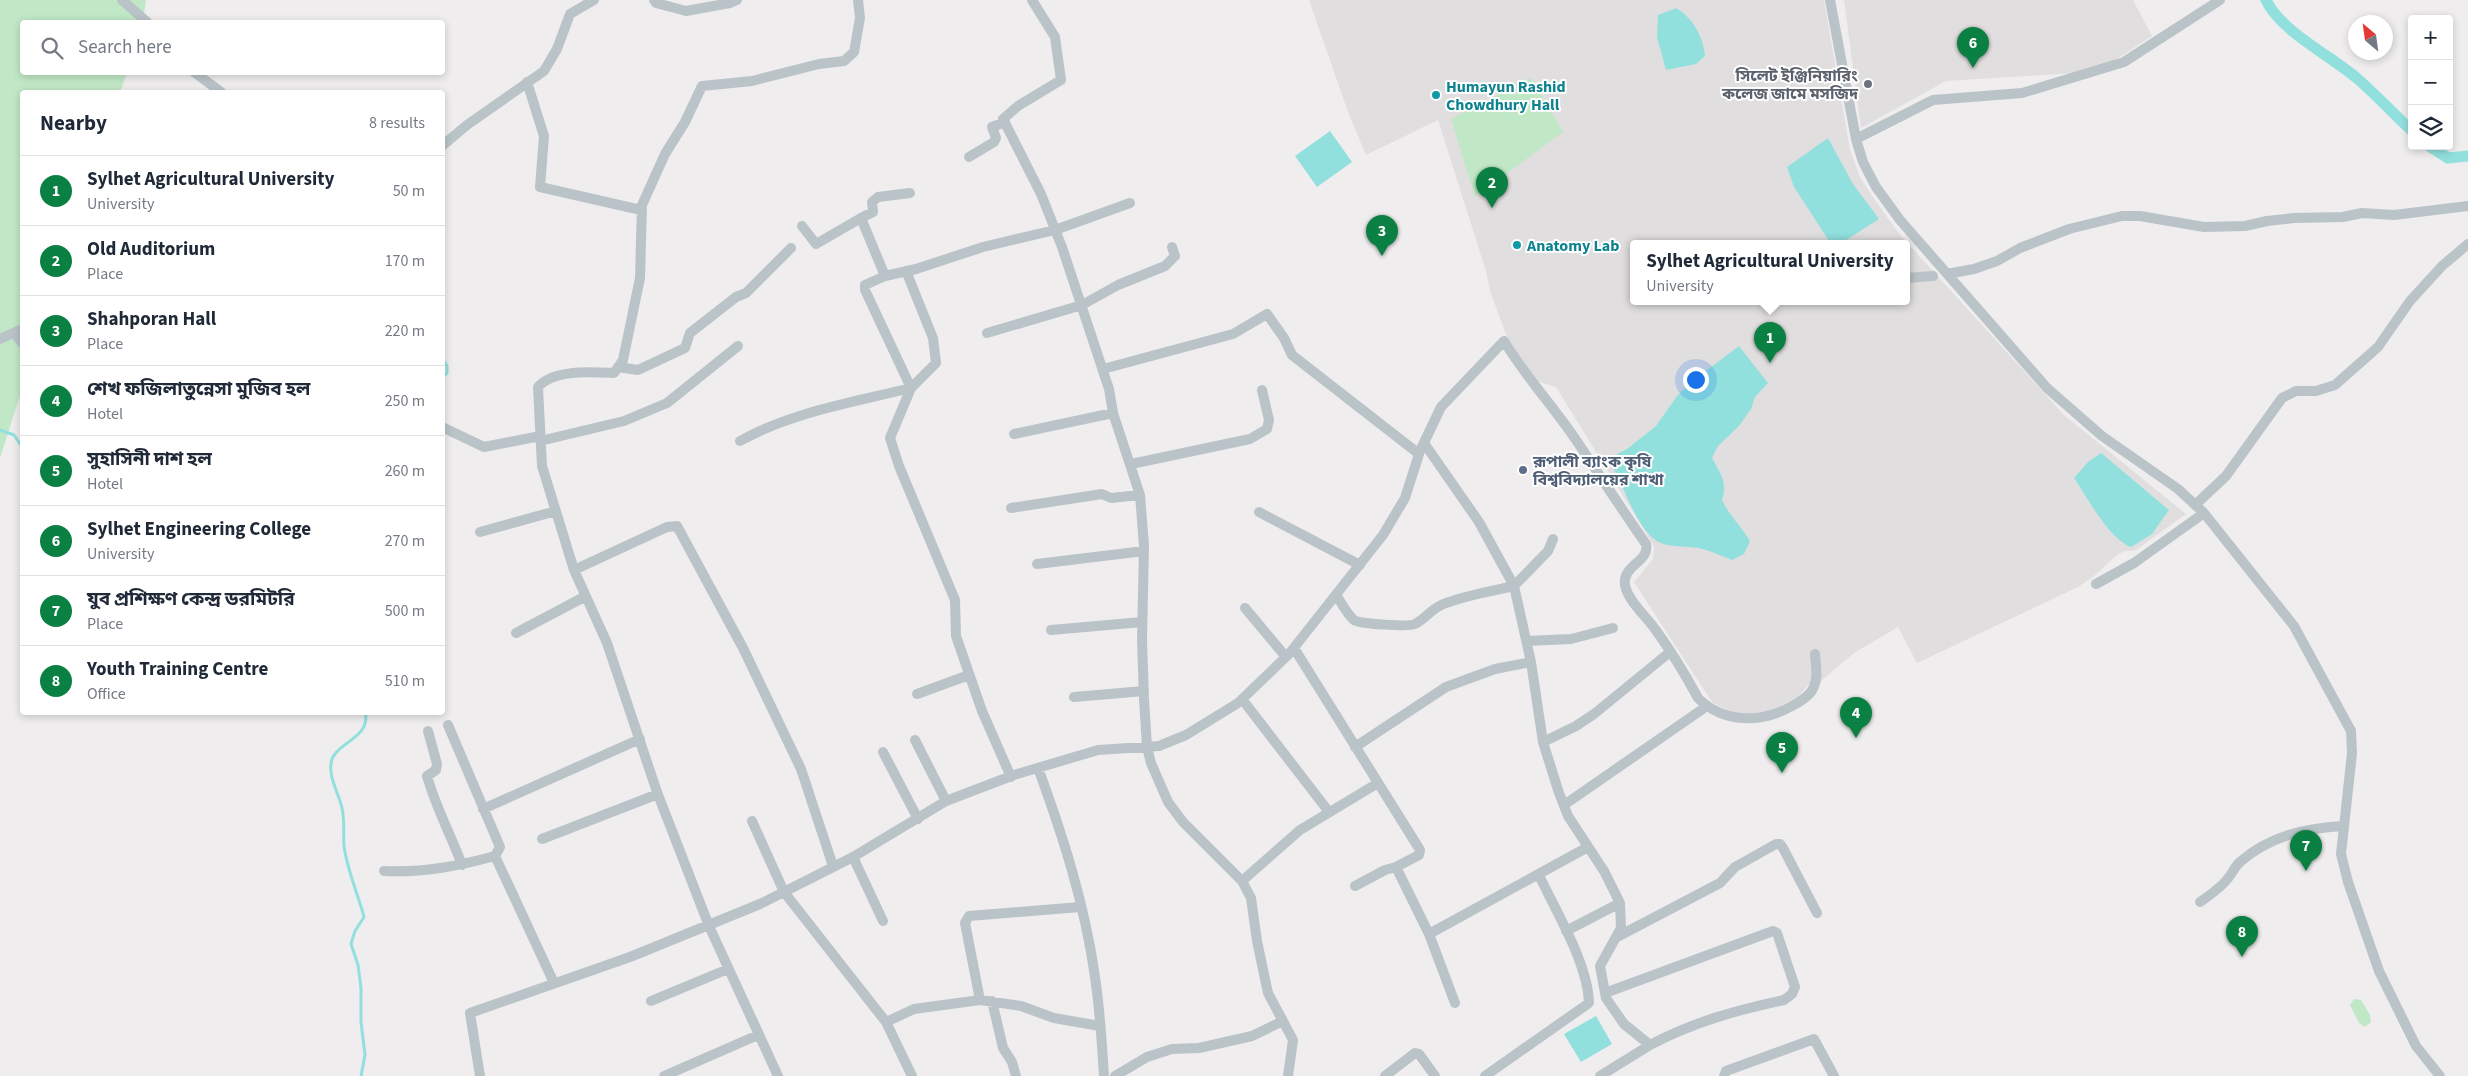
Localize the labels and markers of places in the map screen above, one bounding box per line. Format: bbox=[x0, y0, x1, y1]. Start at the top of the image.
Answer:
pin: 6 bbox=[1957, 27, 1989, 68]
place label: সিলেট ইঞ্জিনিয়ারিং কলেজ জামে মসজিদ bbox=[1721, 65, 1859, 105]
place label: Humayun Rashid Chowdhury Hall bbox=[1446, 76, 1566, 116]
marker: সিলেট ইঞ্জিনিয়ারিং কলেজ জামে মসজিদ bbox=[1862, 78, 1874, 90]
marker: Humayun Rashid Chowdhury Hall bbox=[1430, 89, 1442, 101]
pin: 2 bbox=[1476, 167, 1508, 208]
pin: 3 bbox=[1366, 215, 1398, 256]
place label: Anatomy Lab bbox=[1526, 235, 1619, 257]
marker: Anatomy Lab bbox=[1511, 239, 1523, 251]
pin: 1 bbox=[1754, 322, 1786, 363]
place label: রূপালী ব্যাংক কৃষি বিশ্ববিদ্যালয়ের শাখা bbox=[1532, 451, 1664, 491]
marker: রূপালী ব্যাংক কৃষি বিশ্ববিদ্যালয়ের শাখা bbox=[1517, 464, 1529, 476]
pin: 4 bbox=[1840, 697, 1872, 738]
pin: 5 bbox=[1766, 732, 1798, 773]
pin: 7 bbox=[2290, 830, 2322, 871]
pin: 8 bbox=[2226, 916, 2258, 957]

